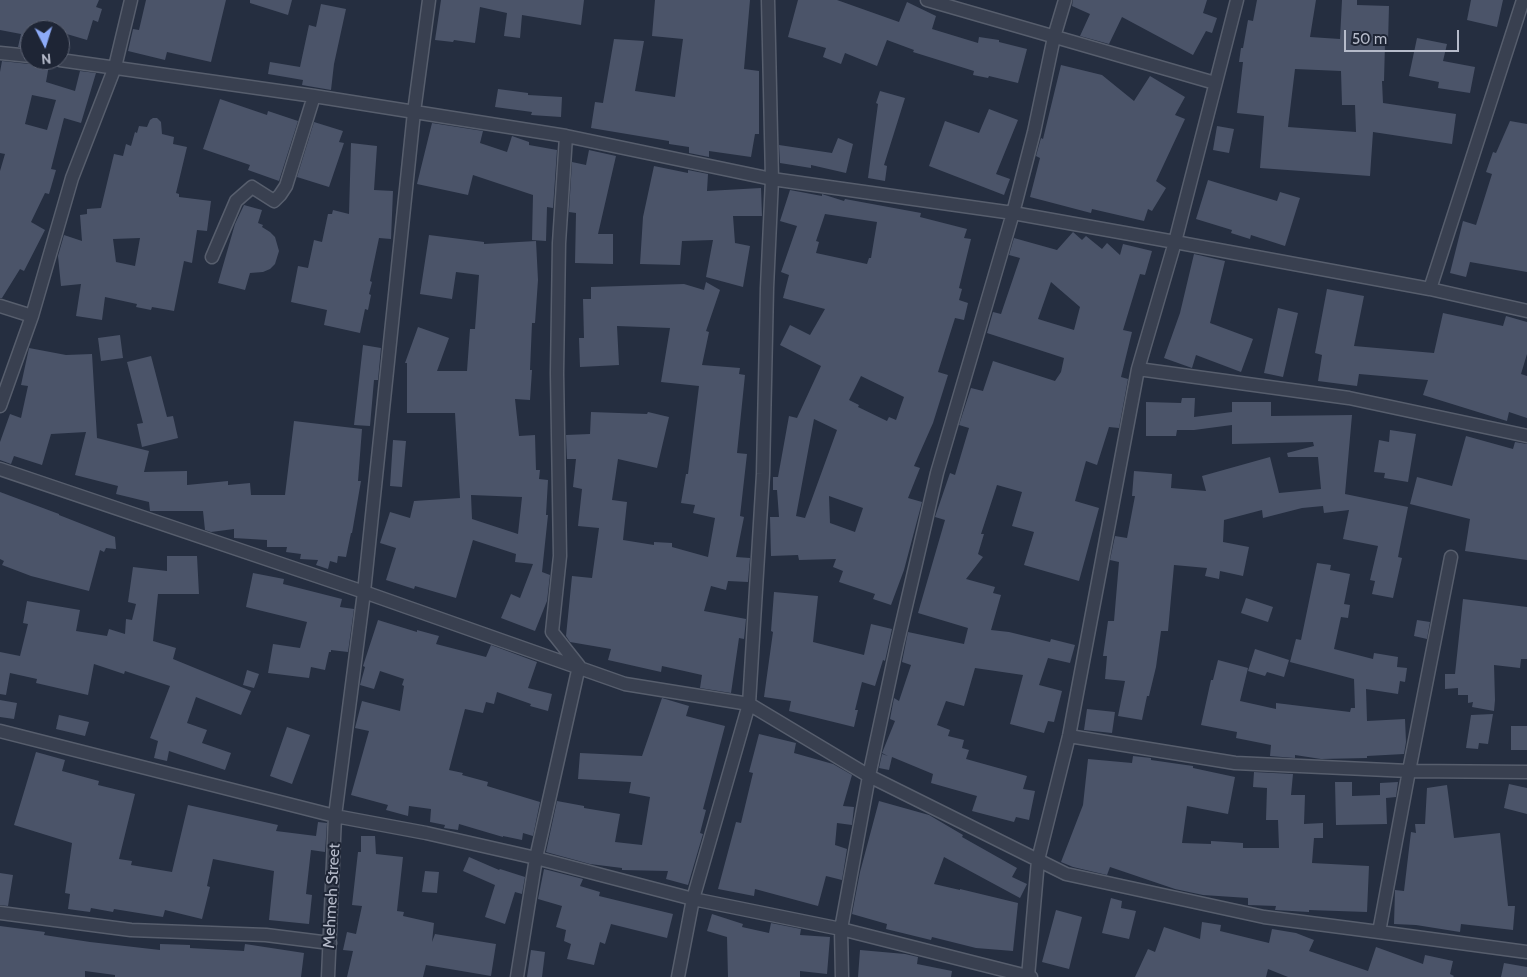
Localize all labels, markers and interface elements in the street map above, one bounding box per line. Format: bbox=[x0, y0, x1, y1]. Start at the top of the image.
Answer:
north arrow bbox=[20, 20, 70, 70]
scale bar bbox=[1347, 20, 1462, 52]
text: 50 m bbox=[1352, 30, 1387, 48]
text: N bbox=[41, 50, 52, 68]
street label: Mehmeh Street bbox=[320, 843, 344, 949]

